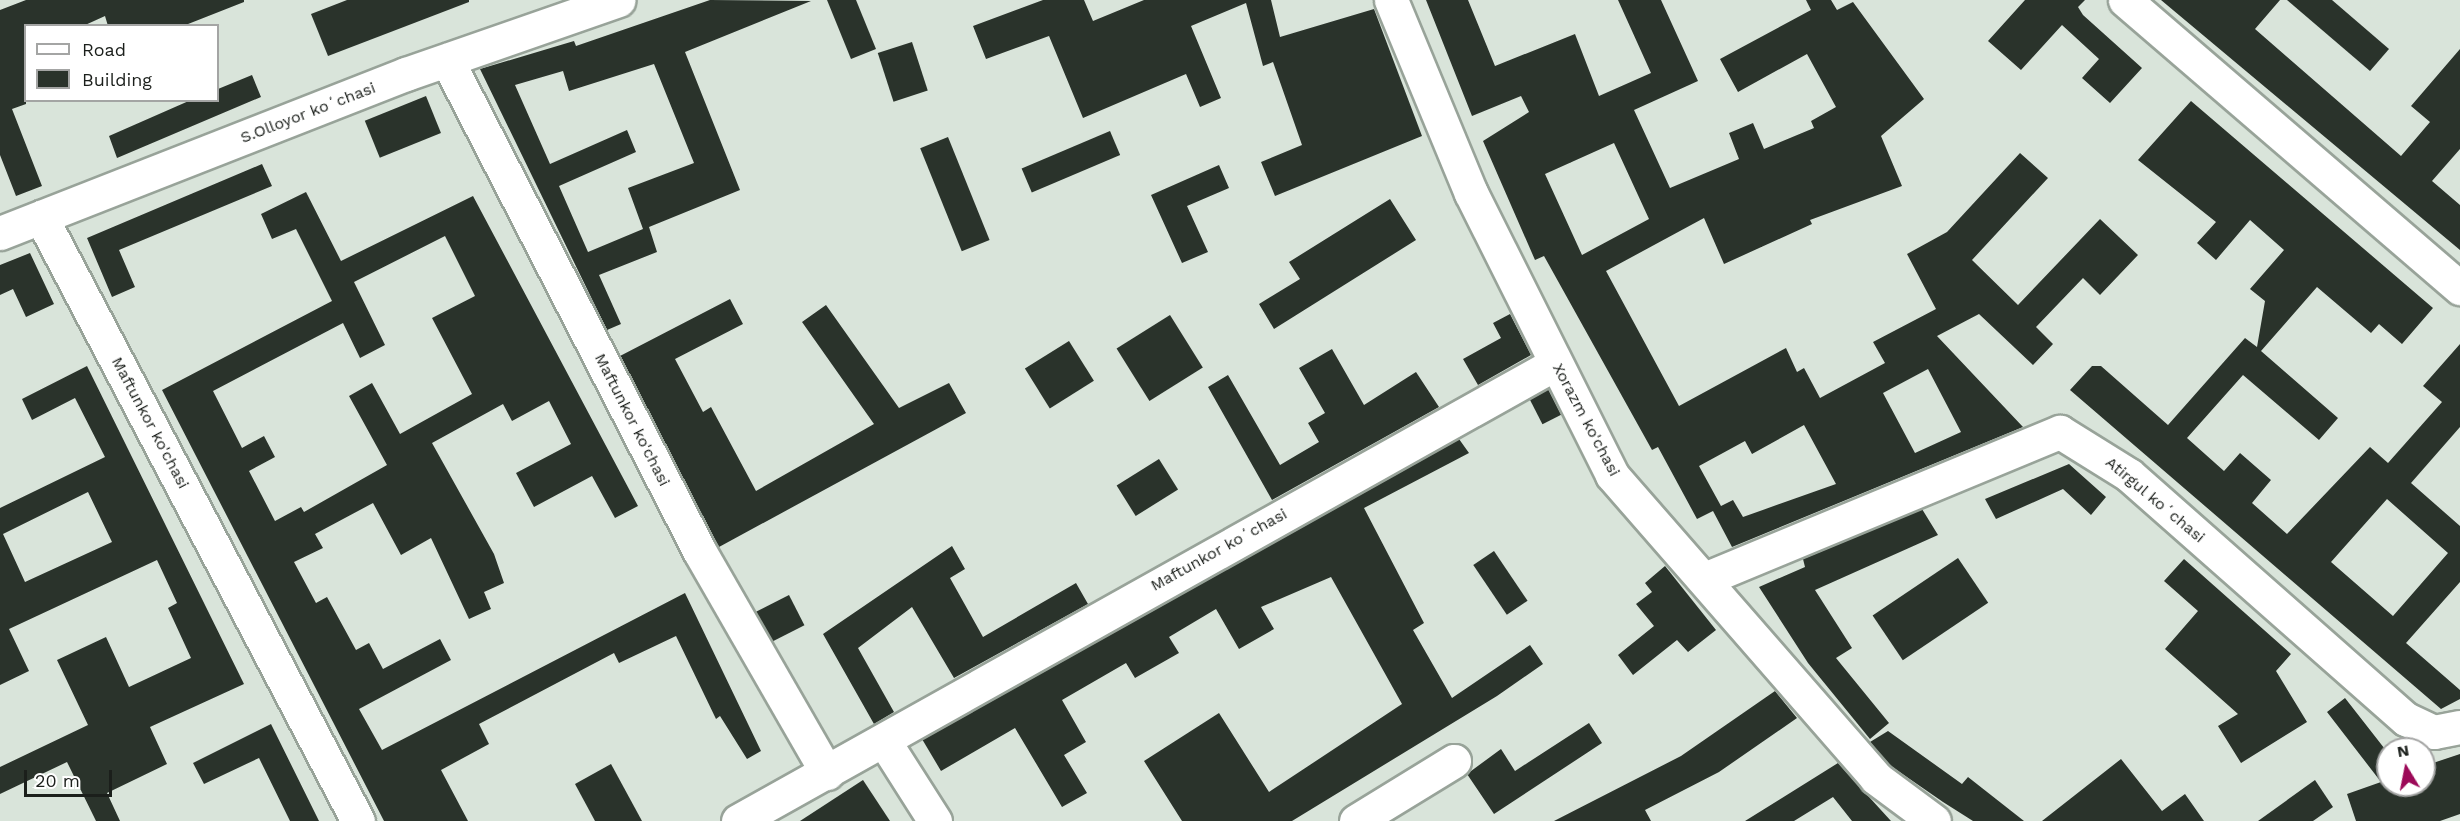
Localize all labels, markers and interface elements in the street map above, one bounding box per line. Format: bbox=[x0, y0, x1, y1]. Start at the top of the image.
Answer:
legend bbox=[24, 24, 219, 102]
text: Road bbox=[82, 39, 126, 60]
text: Building bbox=[82, 69, 152, 90]
street label: S.Olloyor koʻchasi bbox=[238, 78, 378, 148]
street label: Maftunkor ko'chasi bbox=[590, 350, 674, 490]
street label: Maftunkor ko'chasi bbox=[107, 354, 193, 492]
street label: Xorazm ko'chasi bbox=[1548, 360, 1624, 480]
street label: Atirgul koʻchasi bbox=[2101, 453, 2209, 547]
street label: Maftunkor koʻchasi bbox=[1147, 504, 1291, 596]
north arrow bbox=[2376, 737, 2436, 797]
text: N bbox=[2396, 740, 2411, 761]
scale bar bbox=[27, 758, 116, 796]
text: 20 m bbox=[35, 770, 80, 791]

